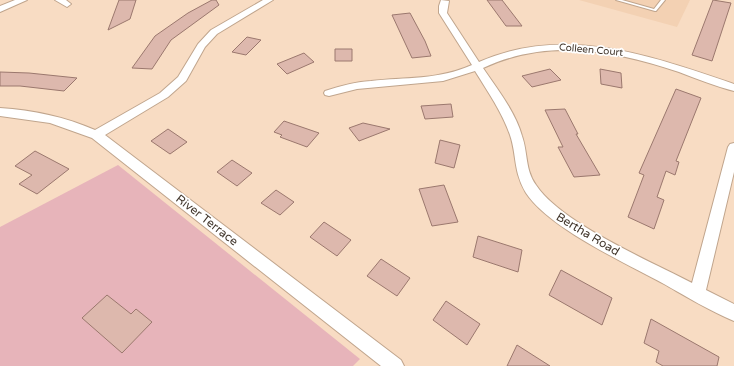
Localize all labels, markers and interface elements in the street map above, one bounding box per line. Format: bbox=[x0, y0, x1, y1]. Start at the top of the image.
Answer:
street label: Colleen Court bbox=[558, 41, 624, 59]
street label: River Terrace bbox=[173, 191, 241, 249]
street label: Bertha Road bbox=[554, 210, 622, 258]

